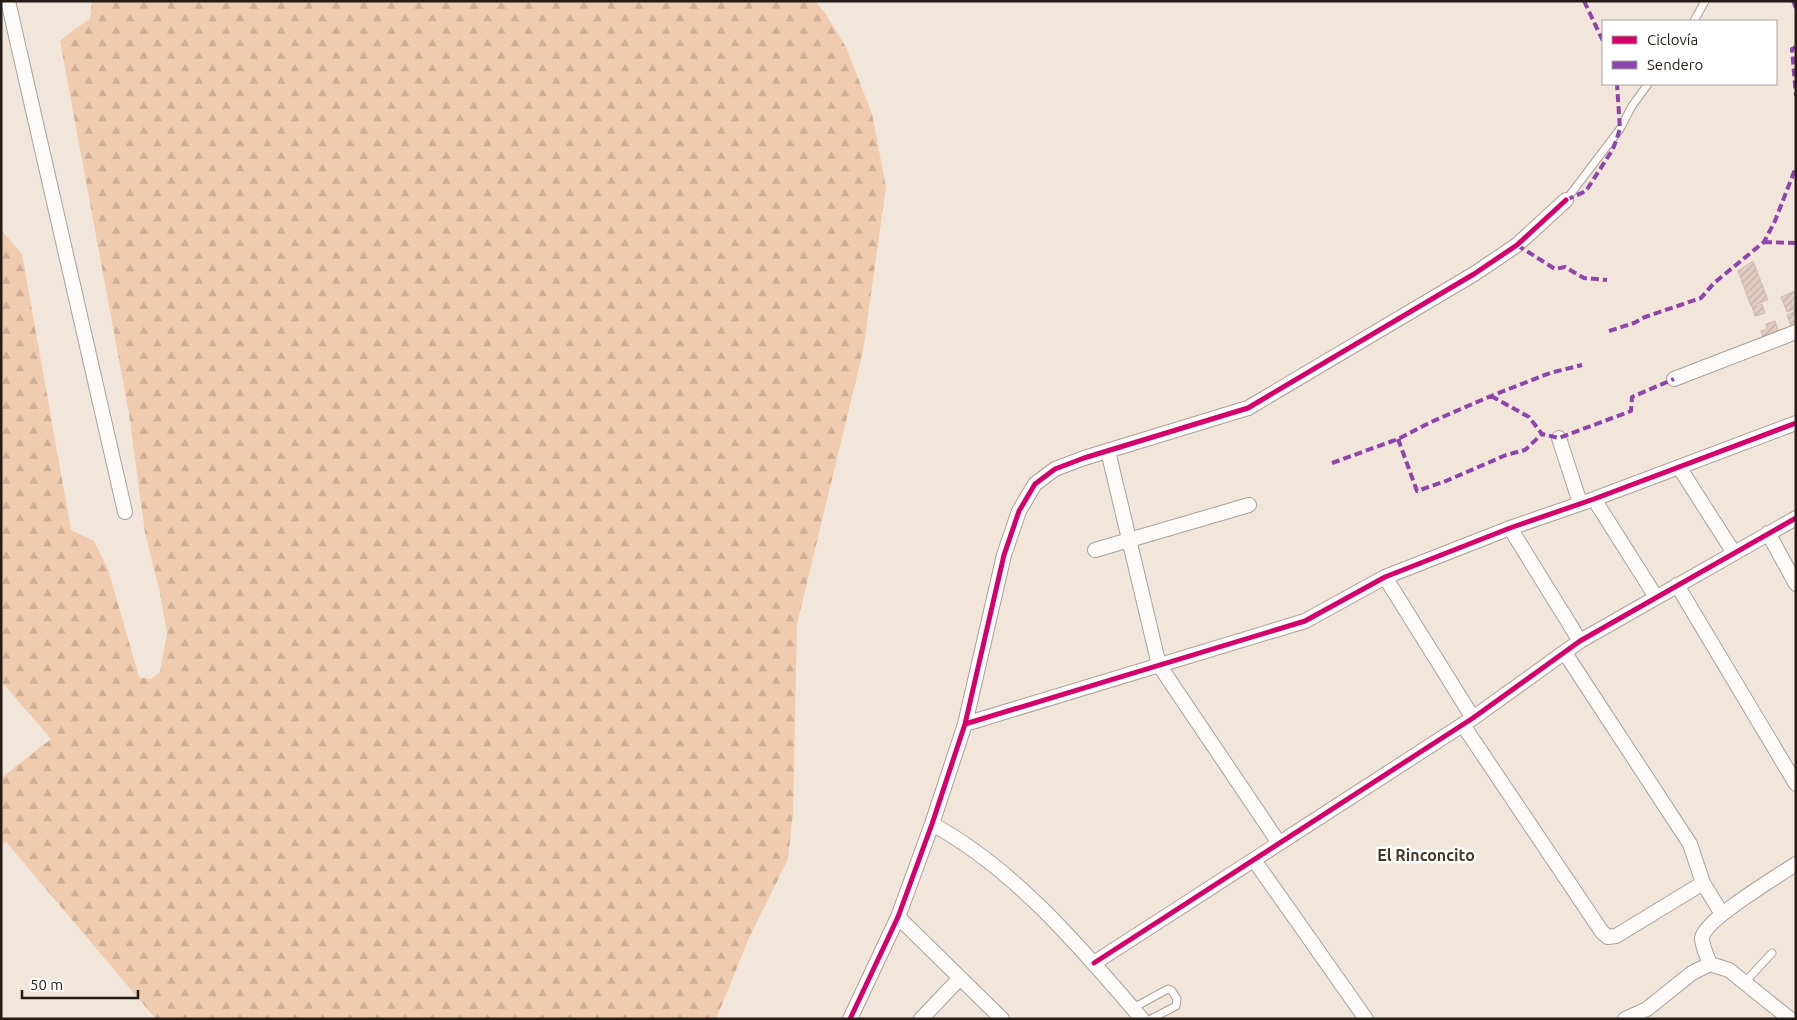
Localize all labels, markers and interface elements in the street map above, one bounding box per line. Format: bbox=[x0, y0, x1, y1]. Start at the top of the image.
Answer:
legend bbox=[1602, 20, 1777, 85]
text: Ciclovía bbox=[1647, 31, 1698, 48]
text: Sendero bbox=[1647, 56, 1703, 73]
district label: El Rinconcito bbox=[1377, 846, 1475, 864]
scale bar bbox=[22, 968, 139, 1000]
text: 50 m bbox=[30, 976, 63, 993]

